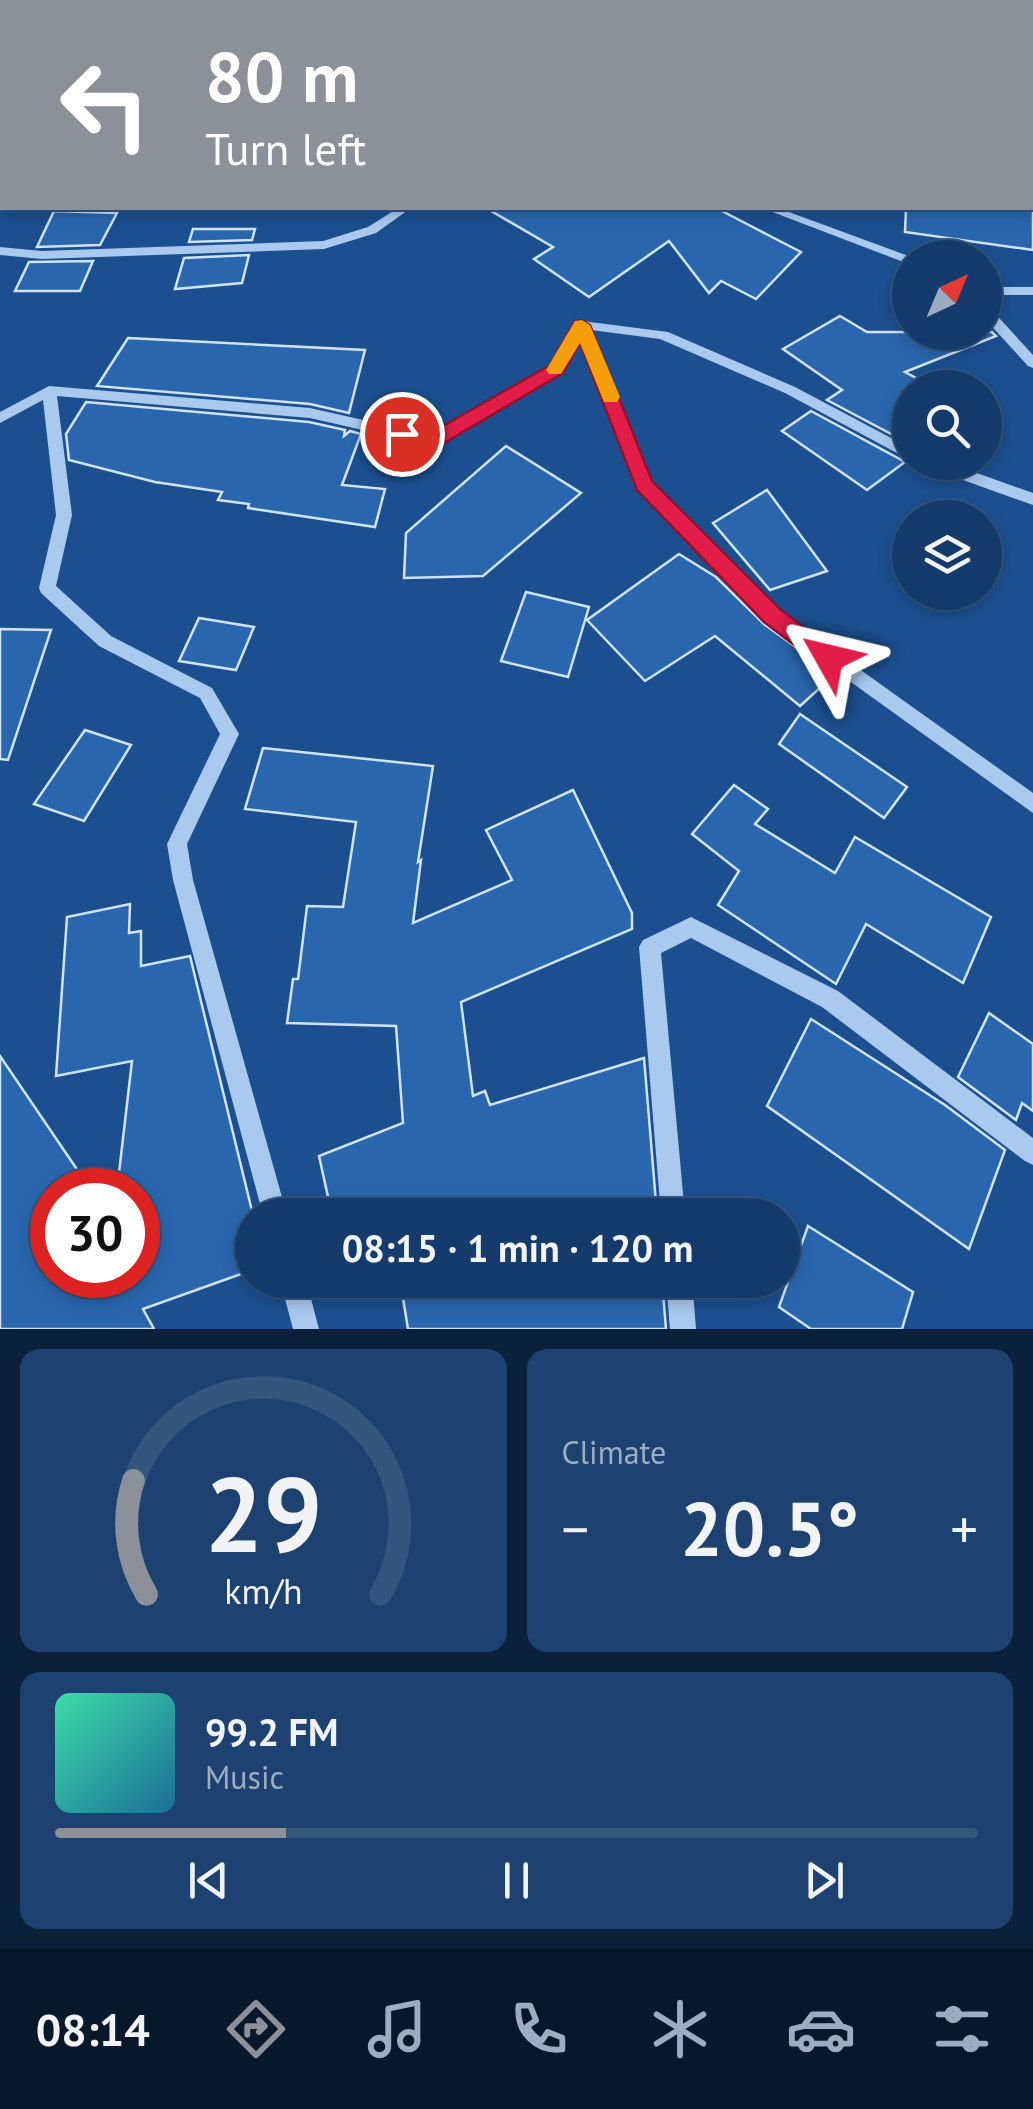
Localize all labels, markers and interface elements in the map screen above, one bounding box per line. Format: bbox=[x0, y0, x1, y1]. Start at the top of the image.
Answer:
text: 80 m bbox=[205, 31, 358, 121]
icon: left bbox=[40, 40, 170, 170]
text: Turn left bbox=[205, 119, 366, 177]
north arrow bbox=[892, 240, 1002, 350]
map controls bbox=[892, 240, 1002, 610]
button: search bbox=[892, 370, 1002, 480]
pin bbox=[360, 392, 445, 477]
icon: arrive bbox=[375, 407, 430, 462]
button: layers bbox=[892, 500, 1002, 610]
position arrow bbox=[777, 606, 881, 710]
speed limit sign: 30 bbox=[30, 1168, 160, 1298]
text: 08:15 · 1 min · 120 m bbox=[342, 1223, 693, 1272]
text: Climate bbox=[562, 1431, 666, 1473]
text: 29 bbox=[204, 1446, 322, 1581]
text: 20.5° bbox=[680, 1480, 859, 1577]
text: − bbox=[562, 1493, 589, 1564]
text: + bbox=[950, 1493, 978, 1564]
text: km/h bbox=[224, 1568, 302, 1614]
text: 99.2 FM bbox=[205, 1707, 338, 1756]
text: Music bbox=[205, 1756, 284, 1798]
icon: previous bbox=[181, 1853, 236, 1908]
icon: pause bbox=[489, 1853, 544, 1908]
icon: next bbox=[797, 1853, 852, 1908]
icon: directions bbox=[221, 1994, 291, 2064]
icon: music bbox=[362, 1994, 432, 2064]
icon: phone bbox=[504, 1994, 574, 2064]
icon: climate bbox=[645, 1994, 715, 2064]
icon: car bbox=[786, 1994, 856, 2064]
icon: filters bbox=[927, 1994, 997, 2064]
text: 08:14 bbox=[36, 2000, 150, 2058]

